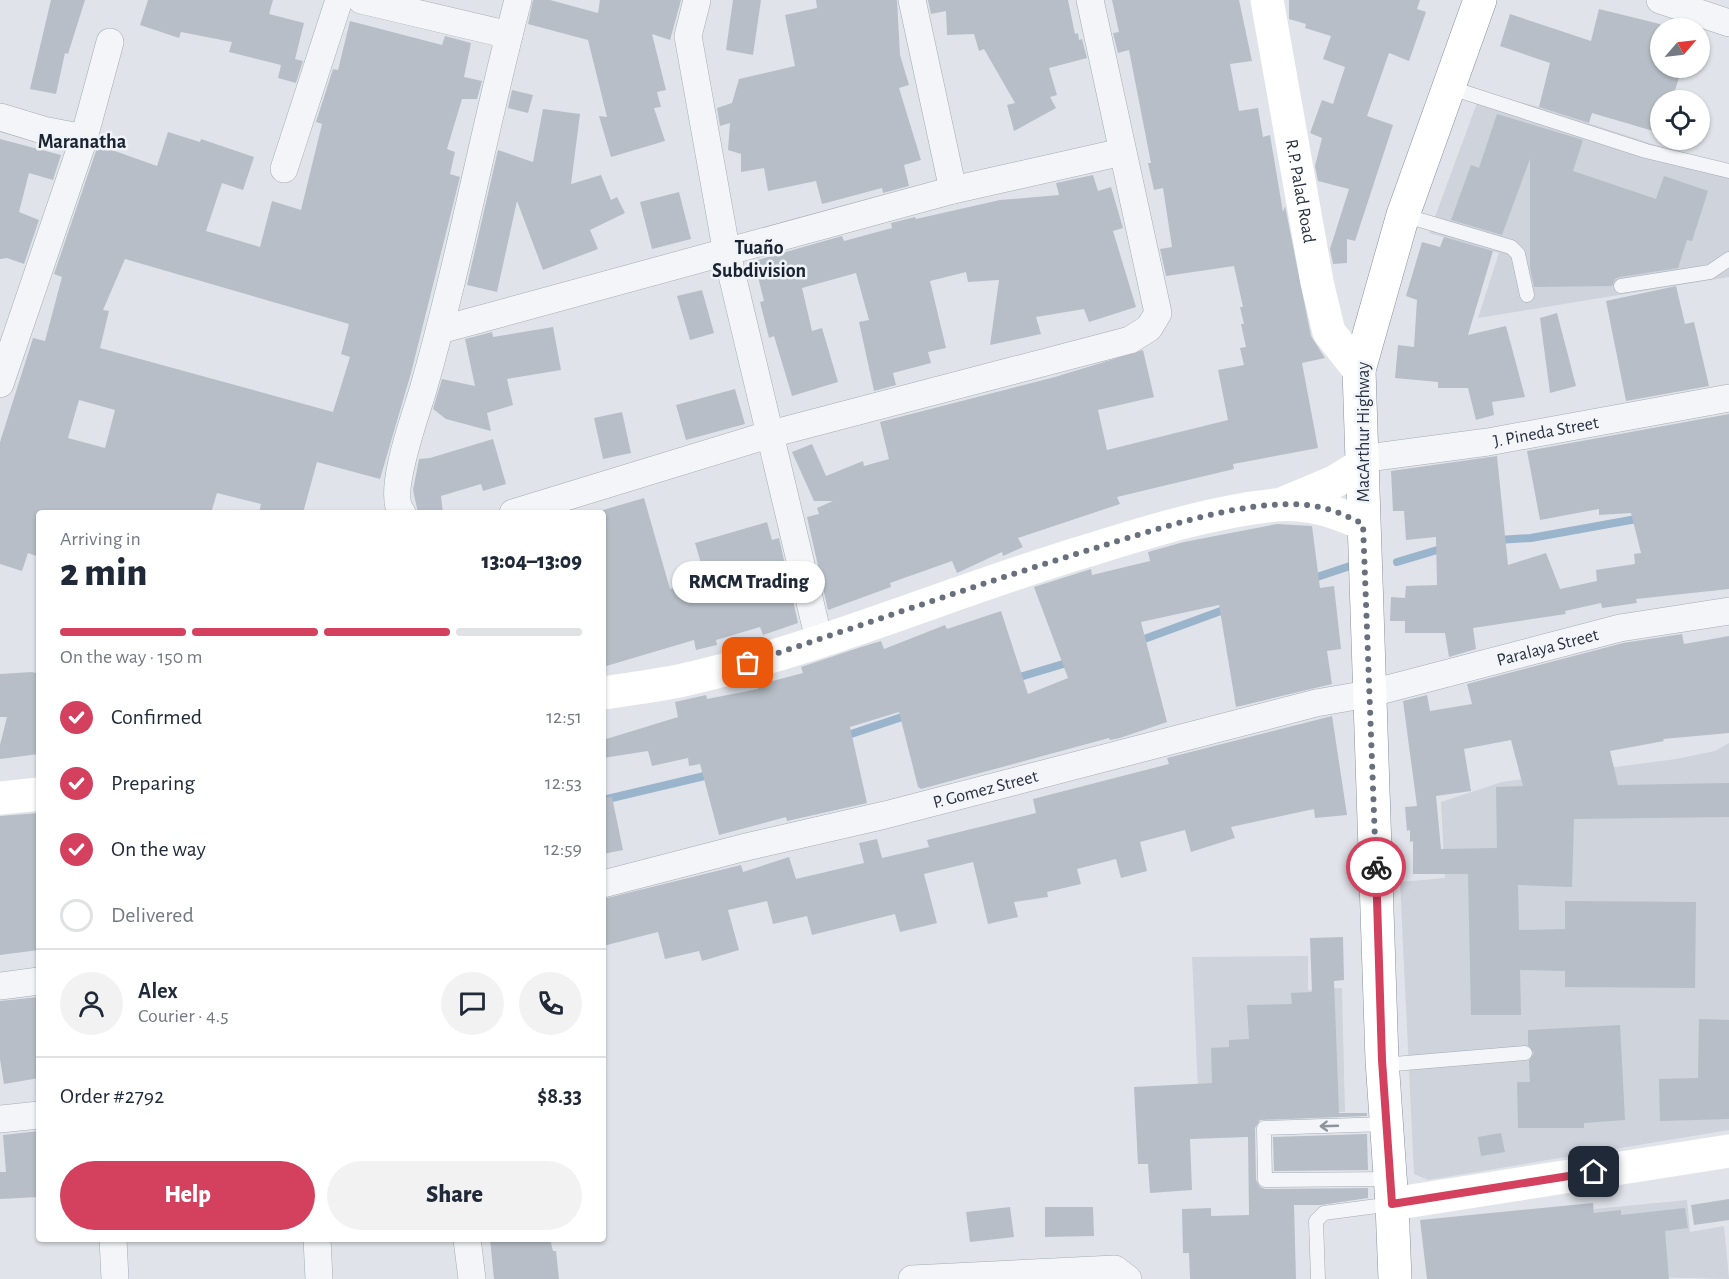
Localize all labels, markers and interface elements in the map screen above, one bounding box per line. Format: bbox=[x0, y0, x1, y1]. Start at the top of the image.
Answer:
north arrow bbox=[1650, 18, 1710, 78]
map controls bbox=[1650, 18, 1710, 150]
button: locate bbox=[1650, 90, 1710, 150]
district label: Maranatha bbox=[38, 132, 127, 152]
street label: R.P. Palad Road bbox=[1282, 138, 1318, 245]
district label: Tuaño Subdivision bbox=[712, 238, 806, 281]
street label: MacArthur Highway bbox=[1355, 362, 1373, 502]
street label: J. Pineda Street bbox=[1492, 414, 1600, 451]
text: Arriving in bbox=[60, 529, 141, 549]
text: 13:04–13:09 bbox=[482, 550, 582, 572]
text: 2 min bbox=[60, 554, 147, 593]
callout: RMCM Trading bbox=[672, 561, 825, 603]
text: RMCM Trading bbox=[688, 572, 809, 592]
street label: Paralaya Street bbox=[1495, 626, 1601, 670]
pin bbox=[722, 637, 773, 688]
icon: bag bbox=[731, 646, 764, 679]
text: On the way · 150 m bbox=[60, 647, 203, 667]
icon: check bbox=[60, 701, 93, 734]
text: Confirmed bbox=[111, 706, 202, 728]
text: 12:51 bbox=[546, 707, 582, 727]
icon: check bbox=[60, 767, 93, 800]
street label: P. Gomez Street bbox=[931, 768, 1040, 812]
text: Preparing bbox=[111, 772, 195, 794]
text: 12:53 bbox=[545, 773, 582, 793]
icon: check bbox=[60, 833, 93, 866]
courier bbox=[1346, 837, 1406, 897]
text: On the way bbox=[111, 838, 206, 860]
text: 12:59 bbox=[544, 839, 582, 859]
icon: bike bbox=[1360, 851, 1393, 884]
text: Delivered bbox=[111, 904, 194, 926]
button: person bbox=[60, 972, 123, 1035]
button: chat bbox=[441, 972, 504, 1035]
button: phone bbox=[519, 972, 582, 1035]
text: Alex bbox=[138, 980, 178, 1002]
text: Courier · 4.5 bbox=[138, 1006, 229, 1026]
text: Order #2792 bbox=[60, 1085, 164, 1107]
text: $8.33 bbox=[537, 1085, 582, 1107]
one-way arrow bbox=[1319, 1120, 1339, 1132]
pin bbox=[1568, 1146, 1619, 1197]
icon: home bbox=[1577, 1155, 1610, 1188]
button: Help bbox=[60, 1161, 315, 1230]
button: Share bbox=[327, 1161, 582, 1230]

